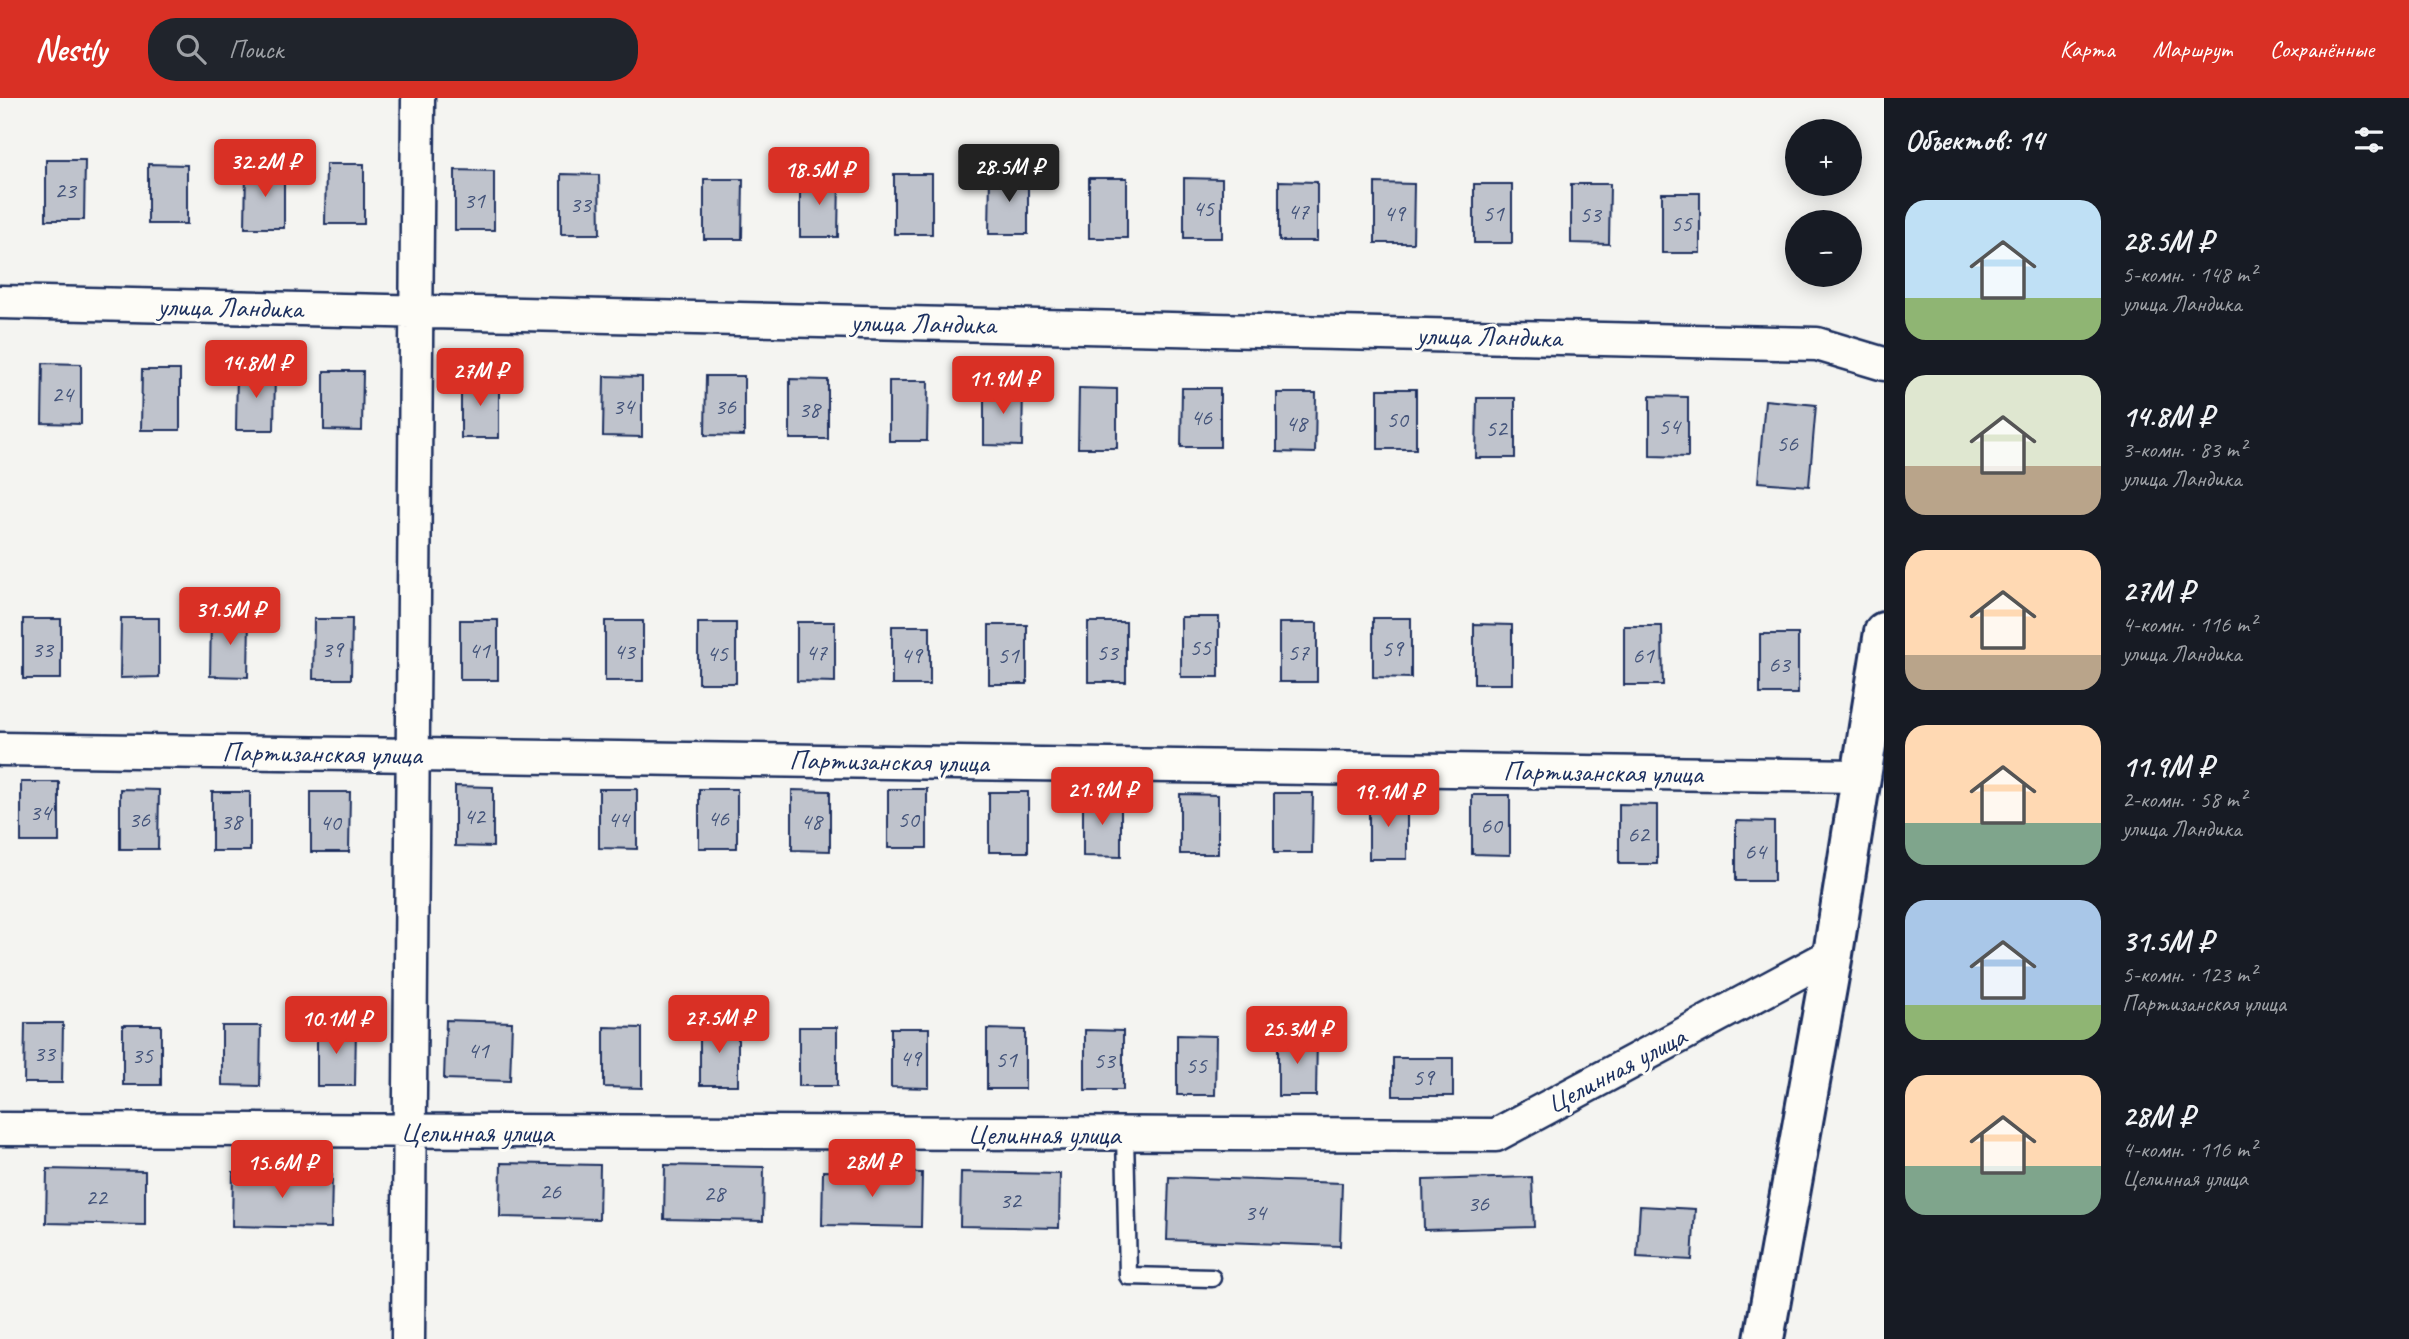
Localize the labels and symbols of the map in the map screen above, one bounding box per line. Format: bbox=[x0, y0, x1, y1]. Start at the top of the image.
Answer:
pin: 32.2M ₽ bbox=[200, 140, 330, 199]
pin: 28.5M ₽ bbox=[944, 144, 1074, 204]
pin: 18.5M ₽ bbox=[754, 148, 884, 207]
house number: 23 bbox=[54, 175, 78, 205]
house number: 31 bbox=[463, 185, 486, 215]
house number: 33 bbox=[569, 189, 593, 219]
house number: 45 bbox=[1192, 193, 1215, 223]
house number: 47 bbox=[1287, 196, 1310, 226]
house number: 49 bbox=[1383, 198, 1407, 228]
house number: 51 bbox=[1482, 198, 1505, 228]
house number: 53 bbox=[1579, 199, 1603, 229]
house number: 55 bbox=[1670, 208, 1693, 238]
street label: улица Ландика bbox=[155, 288, 305, 326]
street label: улица Ландика bbox=[848, 304, 998, 342]
street label: улица Ландика bbox=[1414, 317, 1564, 355]
pin: 14.8M ₽ bbox=[191, 341, 321, 400]
pin: 27M ₽ bbox=[431, 348, 529, 408]
pin: 11.9M ₽ bbox=[938, 356, 1068, 416]
house number: 24 bbox=[51, 379, 75, 409]
house number: 34 bbox=[612, 391, 636, 421]
house number: 36 bbox=[714, 391, 737, 421]
house number: 38 bbox=[798, 394, 822, 424]
house number: 46 bbox=[1190, 402, 1213, 432]
house number: 50 bbox=[1386, 404, 1410, 434]
house number: 48 bbox=[1285, 408, 1309, 438]
house number: 54 bbox=[1658, 411, 1682, 441]
house number: 52 bbox=[1485, 413, 1509, 443]
house number: 56 bbox=[1776, 428, 1799, 458]
pin: 31.5M ₽ bbox=[165, 588, 295, 647]
house number: 55 bbox=[1189, 632, 1212, 662]
house number: 59 bbox=[1381, 633, 1405, 663]
house number: 33 bbox=[31, 634, 55, 664]
house number: 39 bbox=[321, 634, 345, 664]
house number: 41 bbox=[468, 635, 491, 665]
house number: 43 bbox=[613, 636, 637, 666]
house number: 47 bbox=[805, 637, 828, 667]
house number: 53 bbox=[1096, 637, 1120, 667]
house number: 57 bbox=[1287, 637, 1310, 667]
house number: 45 bbox=[706, 638, 729, 668]
house number: 49 bbox=[900, 640, 924, 670]
house number: 51 bbox=[997, 640, 1020, 670]
house number: 61 bbox=[1632, 640, 1655, 670]
house number: 63 bbox=[1768, 649, 1792, 679]
street label: Партизанская улица bbox=[222, 734, 424, 772]
street label: Партизанская улица bbox=[789, 742, 991, 780]
street label: Партизанская улица bbox=[1503, 753, 1705, 791]
pin: 21.9M ₽ bbox=[1037, 768, 1167, 827]
pin: 19.1M ₽ bbox=[1323, 770, 1453, 829]
house number: 34 bbox=[29, 797, 53, 827]
house number: 42 bbox=[463, 801, 487, 831]
house number: 46 bbox=[707, 803, 730, 833]
house number: 36 bbox=[128, 804, 151, 834]
house number: 44 bbox=[607, 804, 631, 834]
house number: 50 bbox=[897, 804, 921, 834]
house number: 38 bbox=[220, 806, 244, 836]
house number: 48 bbox=[800, 806, 824, 836]
house number: 40 bbox=[319, 807, 343, 837]
house number: 60 bbox=[1480, 810, 1504, 840]
house number: 62 bbox=[1627, 819, 1651, 849]
house number: 64 bbox=[1744, 836, 1768, 866]
pin: 10.1M ₽ bbox=[271, 996, 401, 1056]
pin: 27.5M ₽ bbox=[654, 996, 784, 1055]
pin: 25.3M ₽ bbox=[1232, 1006, 1362, 1066]
street label: Целинная улица bbox=[1540, 1018, 1693, 1121]
house number: 41 bbox=[467, 1035, 490, 1065]
house number: 33 bbox=[33, 1038, 57, 1068]
house number: 35 bbox=[131, 1040, 154, 1070]
house number: 49 bbox=[899, 1043, 923, 1073]
house number: 51 bbox=[995, 1044, 1018, 1074]
house number: 53 bbox=[1093, 1045, 1117, 1075]
house number: 55 bbox=[1185, 1050, 1208, 1080]
house number: 59 bbox=[1412, 1062, 1436, 1092]
street label: Целинная улица bbox=[401, 1115, 555, 1150]
street label: Целинная улица bbox=[968, 1117, 1122, 1152]
pin: 15.6M ₽ bbox=[217, 1140, 347, 1200]
pin: 28M ₽ bbox=[823, 1140, 921, 1199]
house number: 26 bbox=[539, 1176, 562, 1206]
house number: 28 bbox=[703, 1178, 727, 1208]
house number: 22 bbox=[85, 1182, 109, 1212]
house number: 32 bbox=[999, 1185, 1023, 1215]
house number: 36 bbox=[1467, 1188, 1490, 1218]
house number: 34 bbox=[1244, 1197, 1268, 1227]

